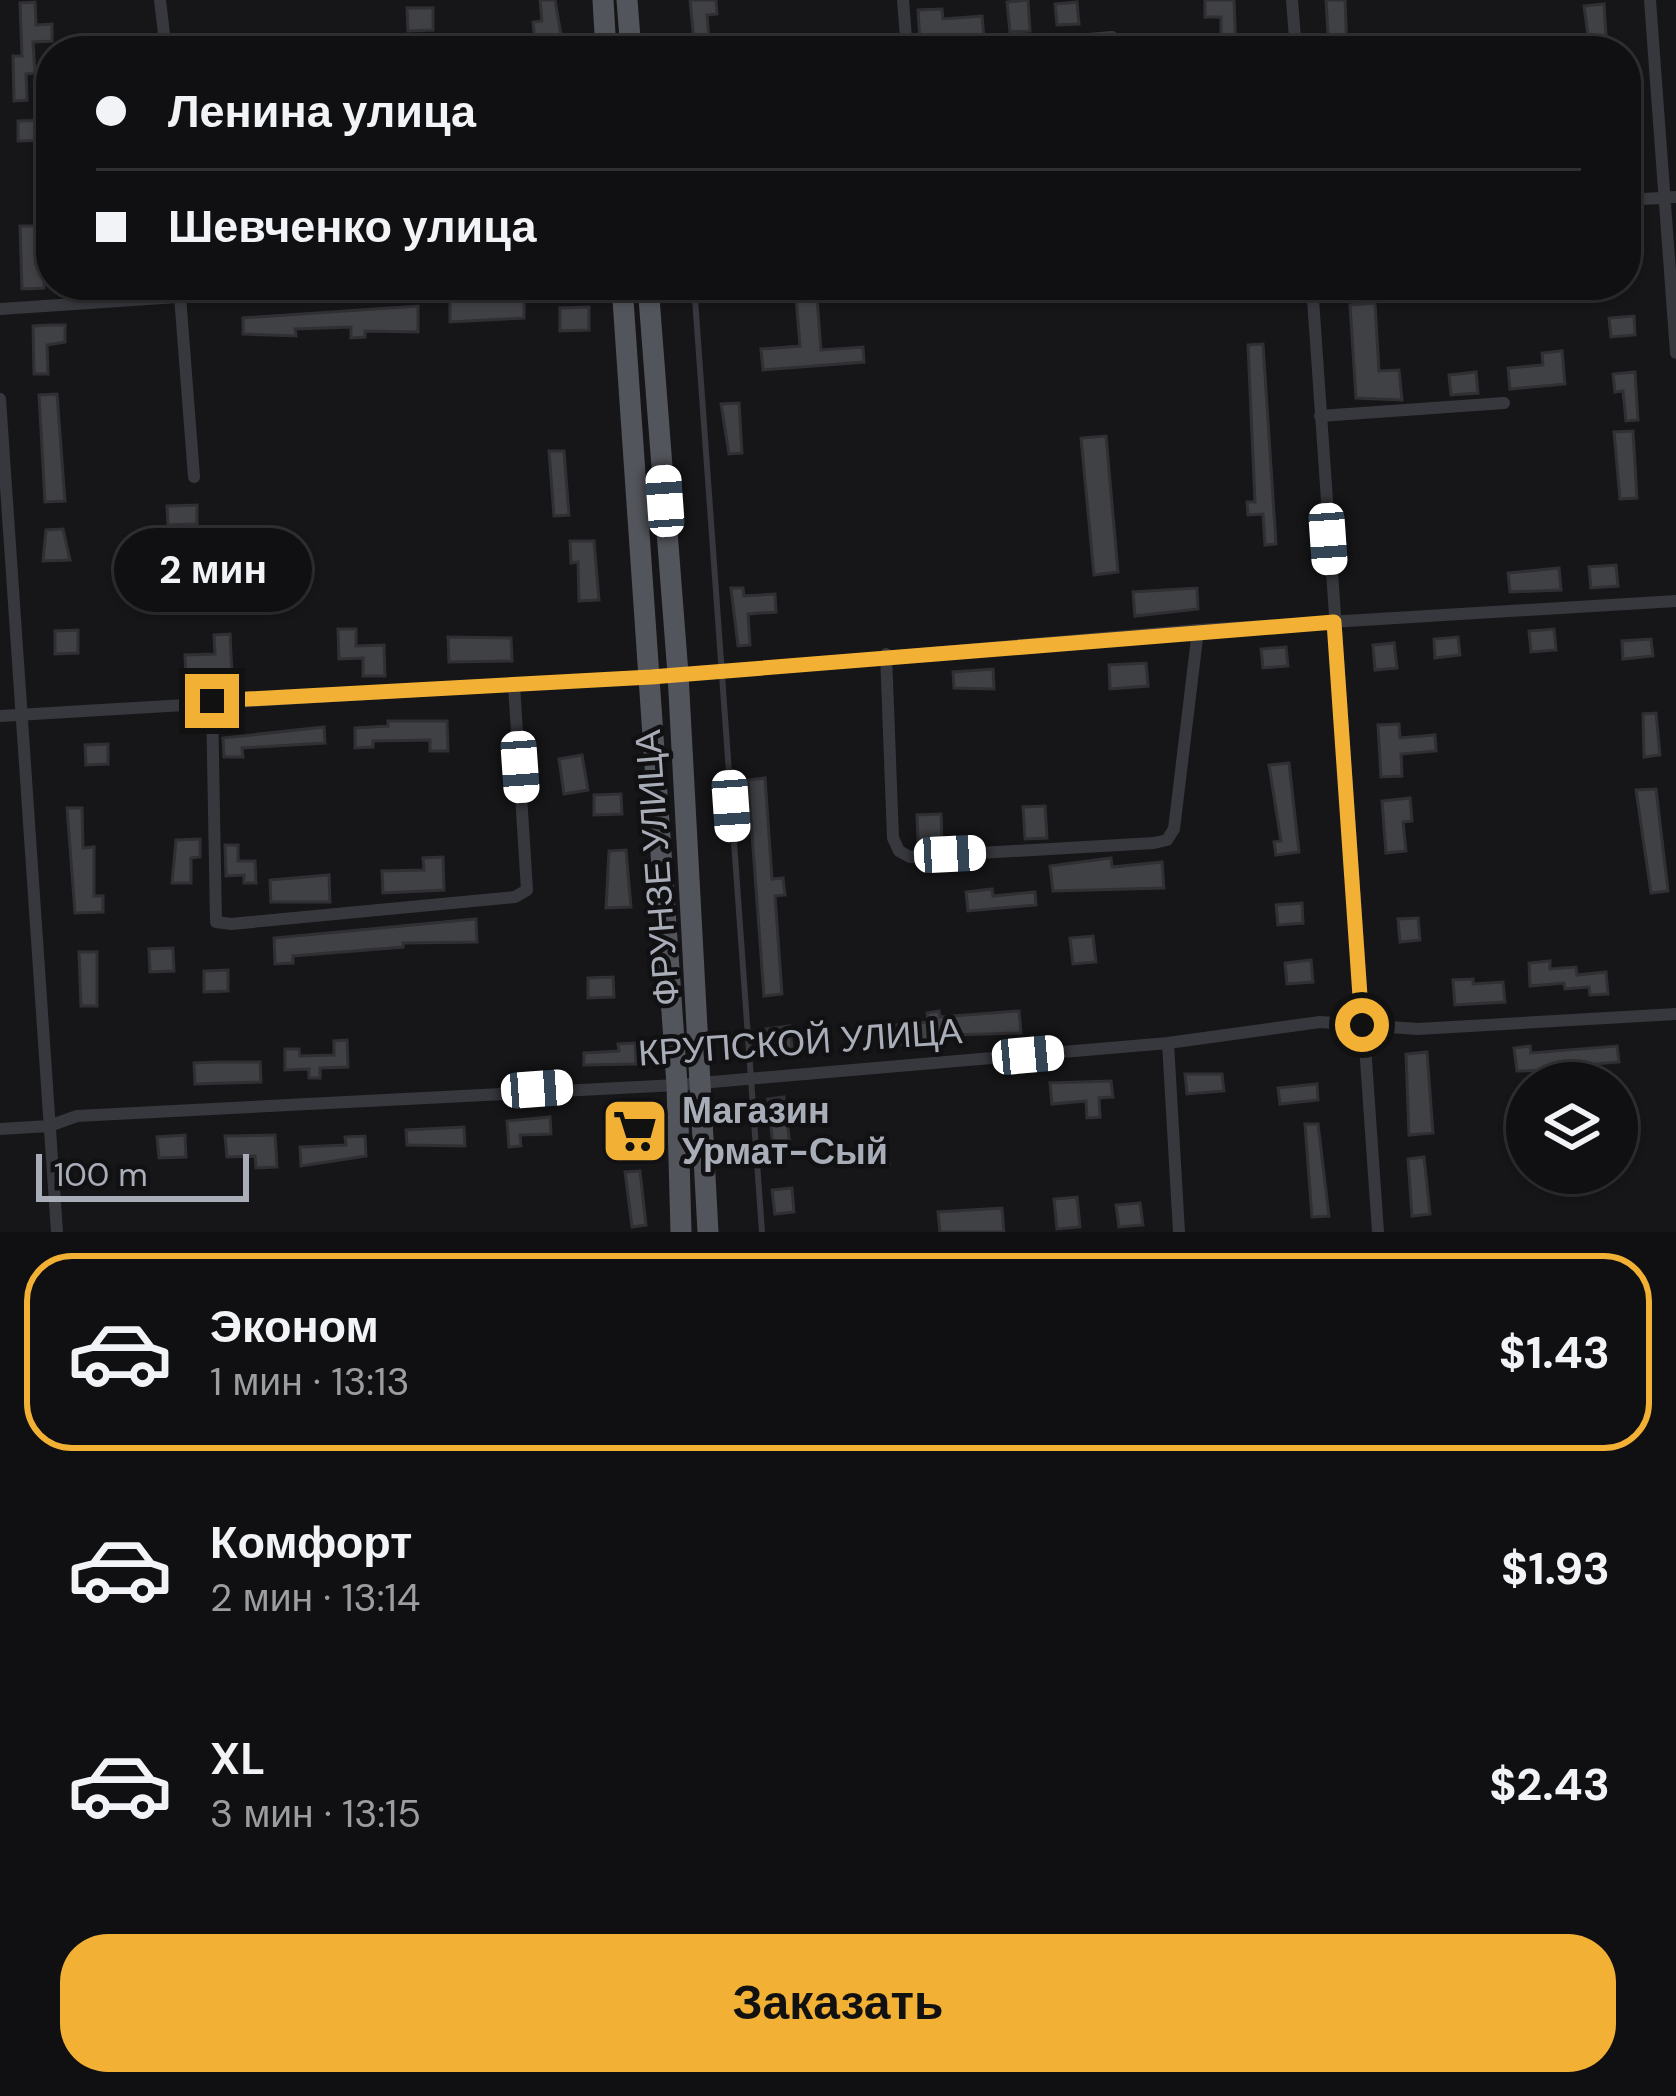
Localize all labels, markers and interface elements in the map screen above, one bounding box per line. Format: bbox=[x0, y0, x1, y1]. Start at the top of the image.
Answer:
text: Ленина улица bbox=[168, 82, 476, 141]
text: Шевченко улица bbox=[168, 197, 536, 256]
car bbox=[645, 464, 685, 538]
car bbox=[1308, 502, 1348, 576]
callout: 2 мин bbox=[113, 527, 311, 611]
text: 2 мин bbox=[159, 544, 267, 595]
route end bbox=[185, 674, 239, 728]
street label: ФРУНЗЕ УЛИЦА bbox=[624, 728, 690, 1008]
car bbox=[500, 730, 540, 804]
car bbox=[711, 769, 751, 843]
car bbox=[913, 834, 987, 874]
route start bbox=[1335, 998, 1389, 1052]
street label: КРУПСКОЙ УЛИЦА bbox=[636, 1007, 964, 1077]
car bbox=[991, 1034, 1065, 1076]
map controls bbox=[1506, 1062, 1638, 1194]
button: layers bbox=[1506, 1062, 1638, 1194]
car bbox=[500, 1069, 574, 1109]
place label: Магазин Урмат-Сый bbox=[682, 1087, 888, 1175]
supermarket icon: Магазин Урмат-Сый bbox=[600, 1096, 670, 1166]
scale bar bbox=[36, 1148, 249, 1201]
text: 100 m bbox=[54, 1153, 148, 1196]
text: Эконом bbox=[210, 1297, 379, 1356]
icon: car bbox=[66, 1298, 174, 1406]
text: $1.43 bbox=[1499, 1323, 1610, 1382]
text: 1 мин · 13:13 bbox=[210, 1356, 409, 1407]
text: Комфорт bbox=[210, 1513, 412, 1572]
icon: car bbox=[66, 1514, 174, 1622]
text: $1.93 bbox=[1501, 1539, 1610, 1598]
text: 2 мин · 13:14 bbox=[210, 1572, 420, 1623]
text: XL bbox=[210, 1729, 265, 1788]
icon: car bbox=[66, 1730, 174, 1838]
text: $2.43 bbox=[1489, 1755, 1610, 1814]
text: 3 мин · 13:15 bbox=[210, 1788, 421, 1839]
button: Заказать bbox=[60, 1934, 1616, 2072]

